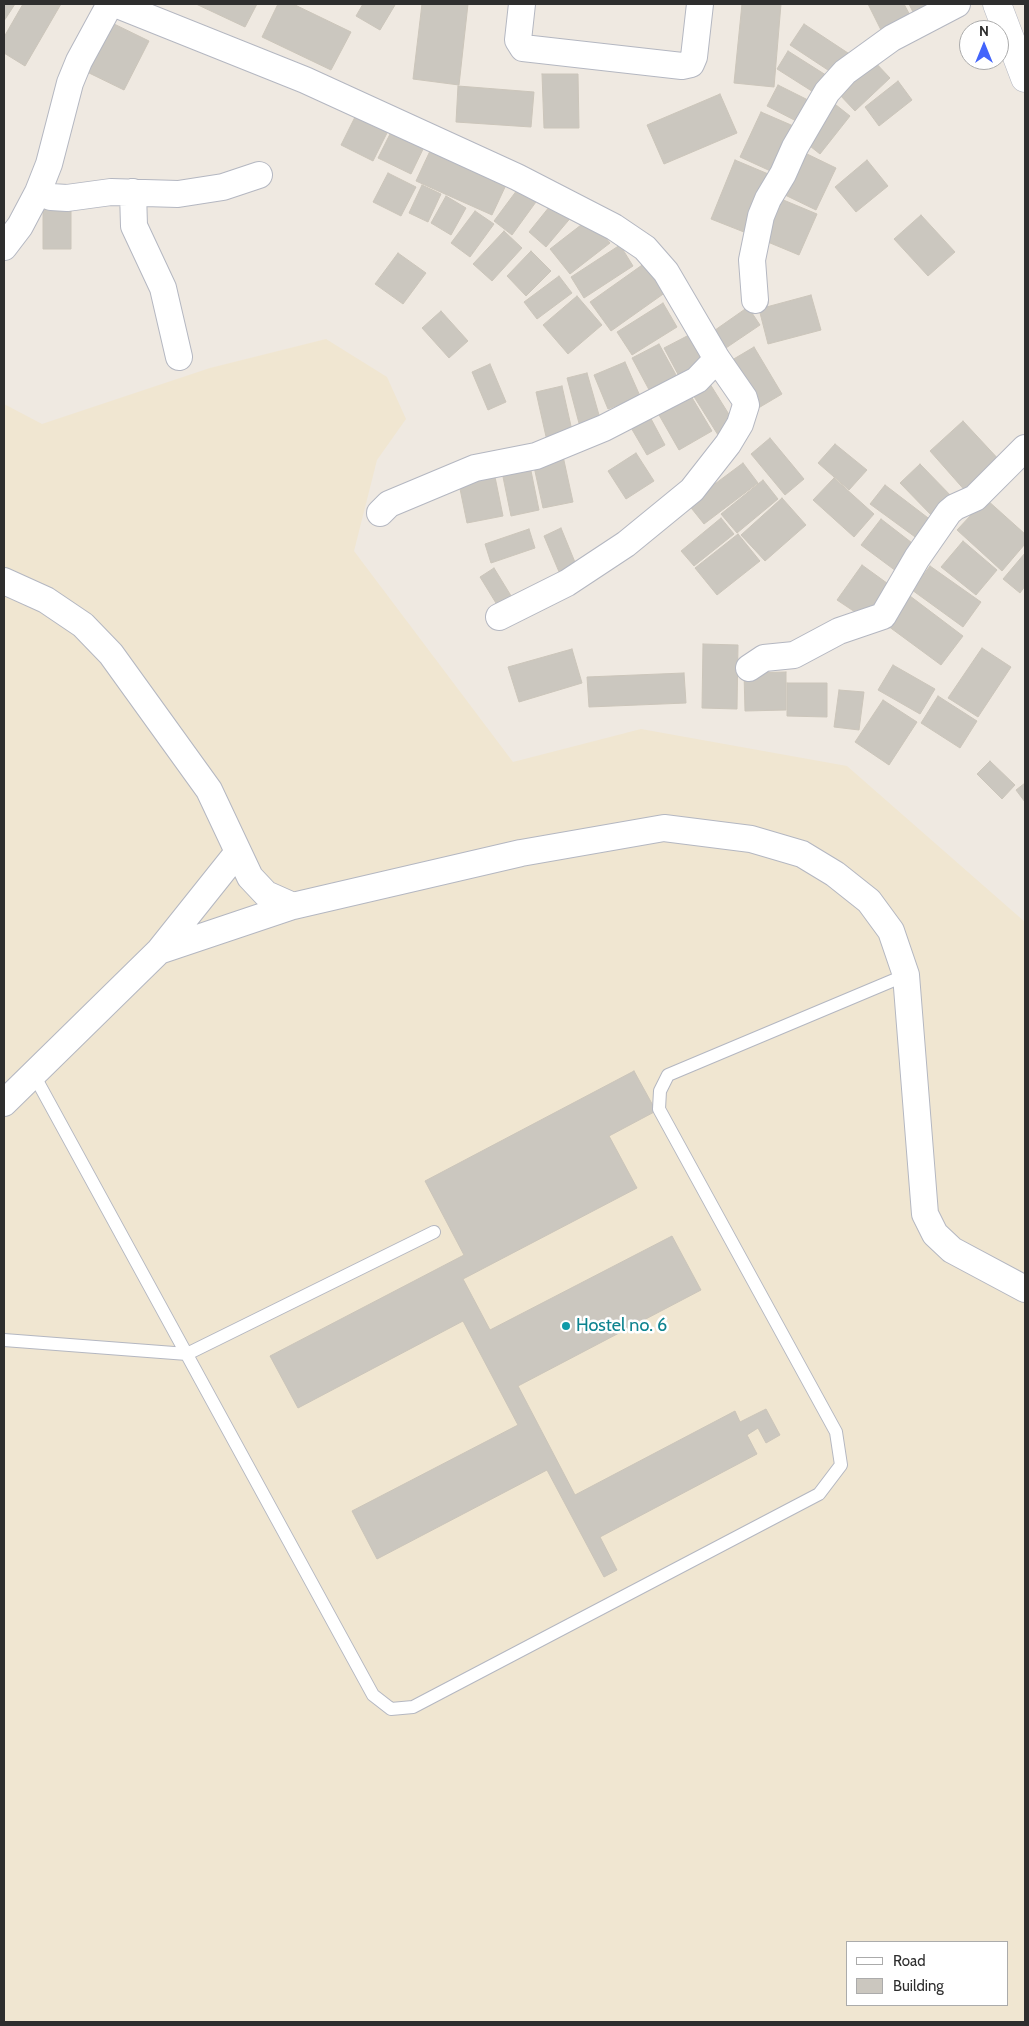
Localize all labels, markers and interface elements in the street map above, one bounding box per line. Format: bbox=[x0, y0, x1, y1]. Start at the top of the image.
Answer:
north arrow bbox=[959, 20, 1009, 70]
text: N bbox=[979, 22, 989, 40]
place label: Hostel no. 6 bbox=[576, 1315, 667, 1337]
marker: Hostel no. 6 bbox=[560, 1320, 572, 1332]
legend bbox=[846, 1941, 1009, 2006]
text: Road bbox=[893, 1952, 926, 1970]
text: Building bbox=[893, 1977, 944, 1995]

